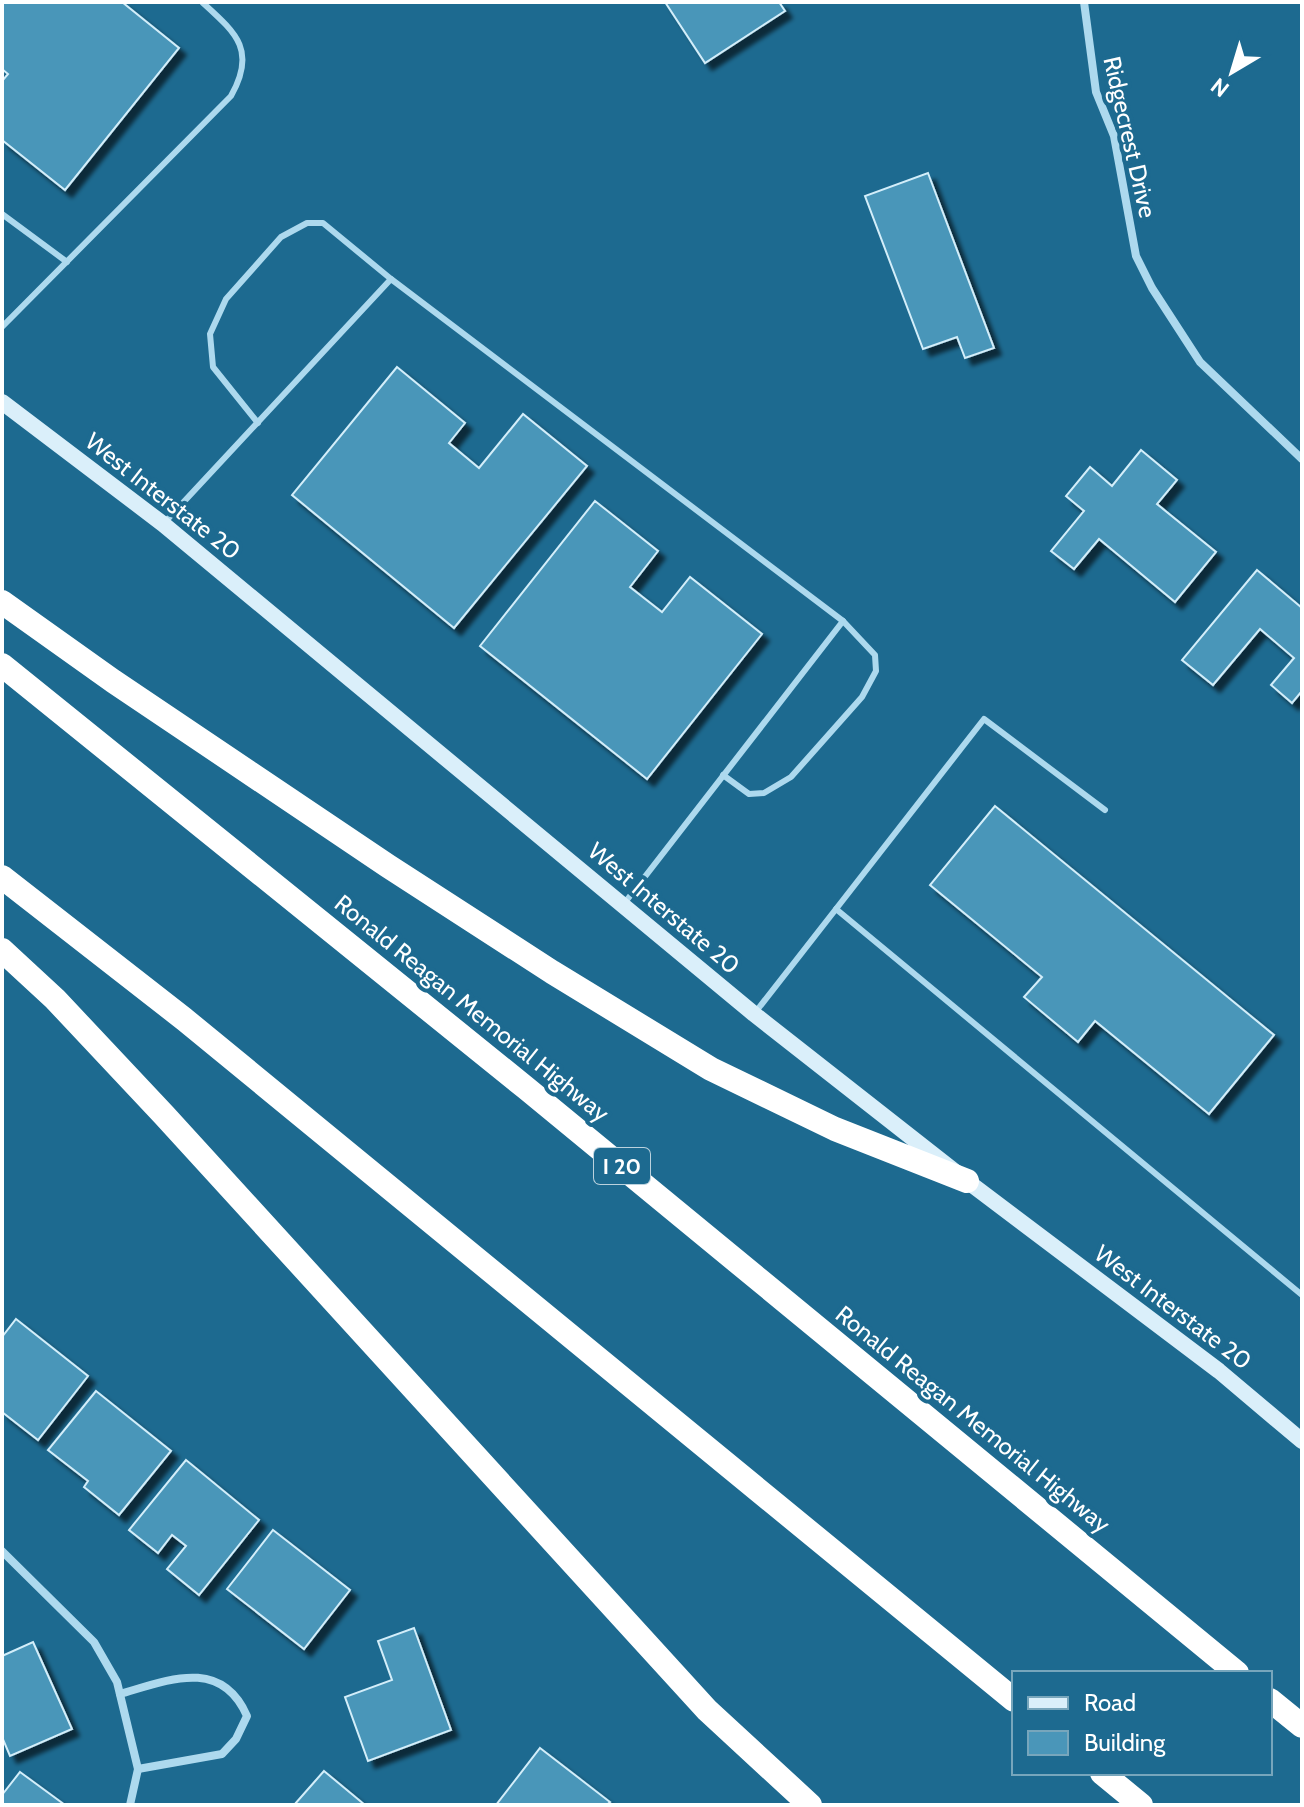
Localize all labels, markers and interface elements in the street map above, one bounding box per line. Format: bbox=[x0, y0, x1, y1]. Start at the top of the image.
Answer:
north arrow bbox=[1192, 32, 1272, 112]
street label: Ridgecrest Drive bbox=[1097, 54, 1163, 220]
text: N bbox=[1206, 72, 1234, 103]
street label: West Interstate 20 bbox=[80, 426, 246, 566]
street label: West Interstate 20 bbox=[582, 836, 746, 980]
street label: Ronald Reagan Memorial Highway bbox=[329, 888, 615, 1128]
road number: I 20 bbox=[594, 1148, 650, 1184]
street label: West Interstate 20 bbox=[1089, 1239, 1257, 1375]
street label: Ronald Reagan Memorial Highway bbox=[830, 1299, 1116, 1539]
legend bbox=[1012, 1671, 1272, 1775]
text: Road bbox=[1084, 1688, 1136, 1717]
text: Building bbox=[1084, 1728, 1166, 1757]

